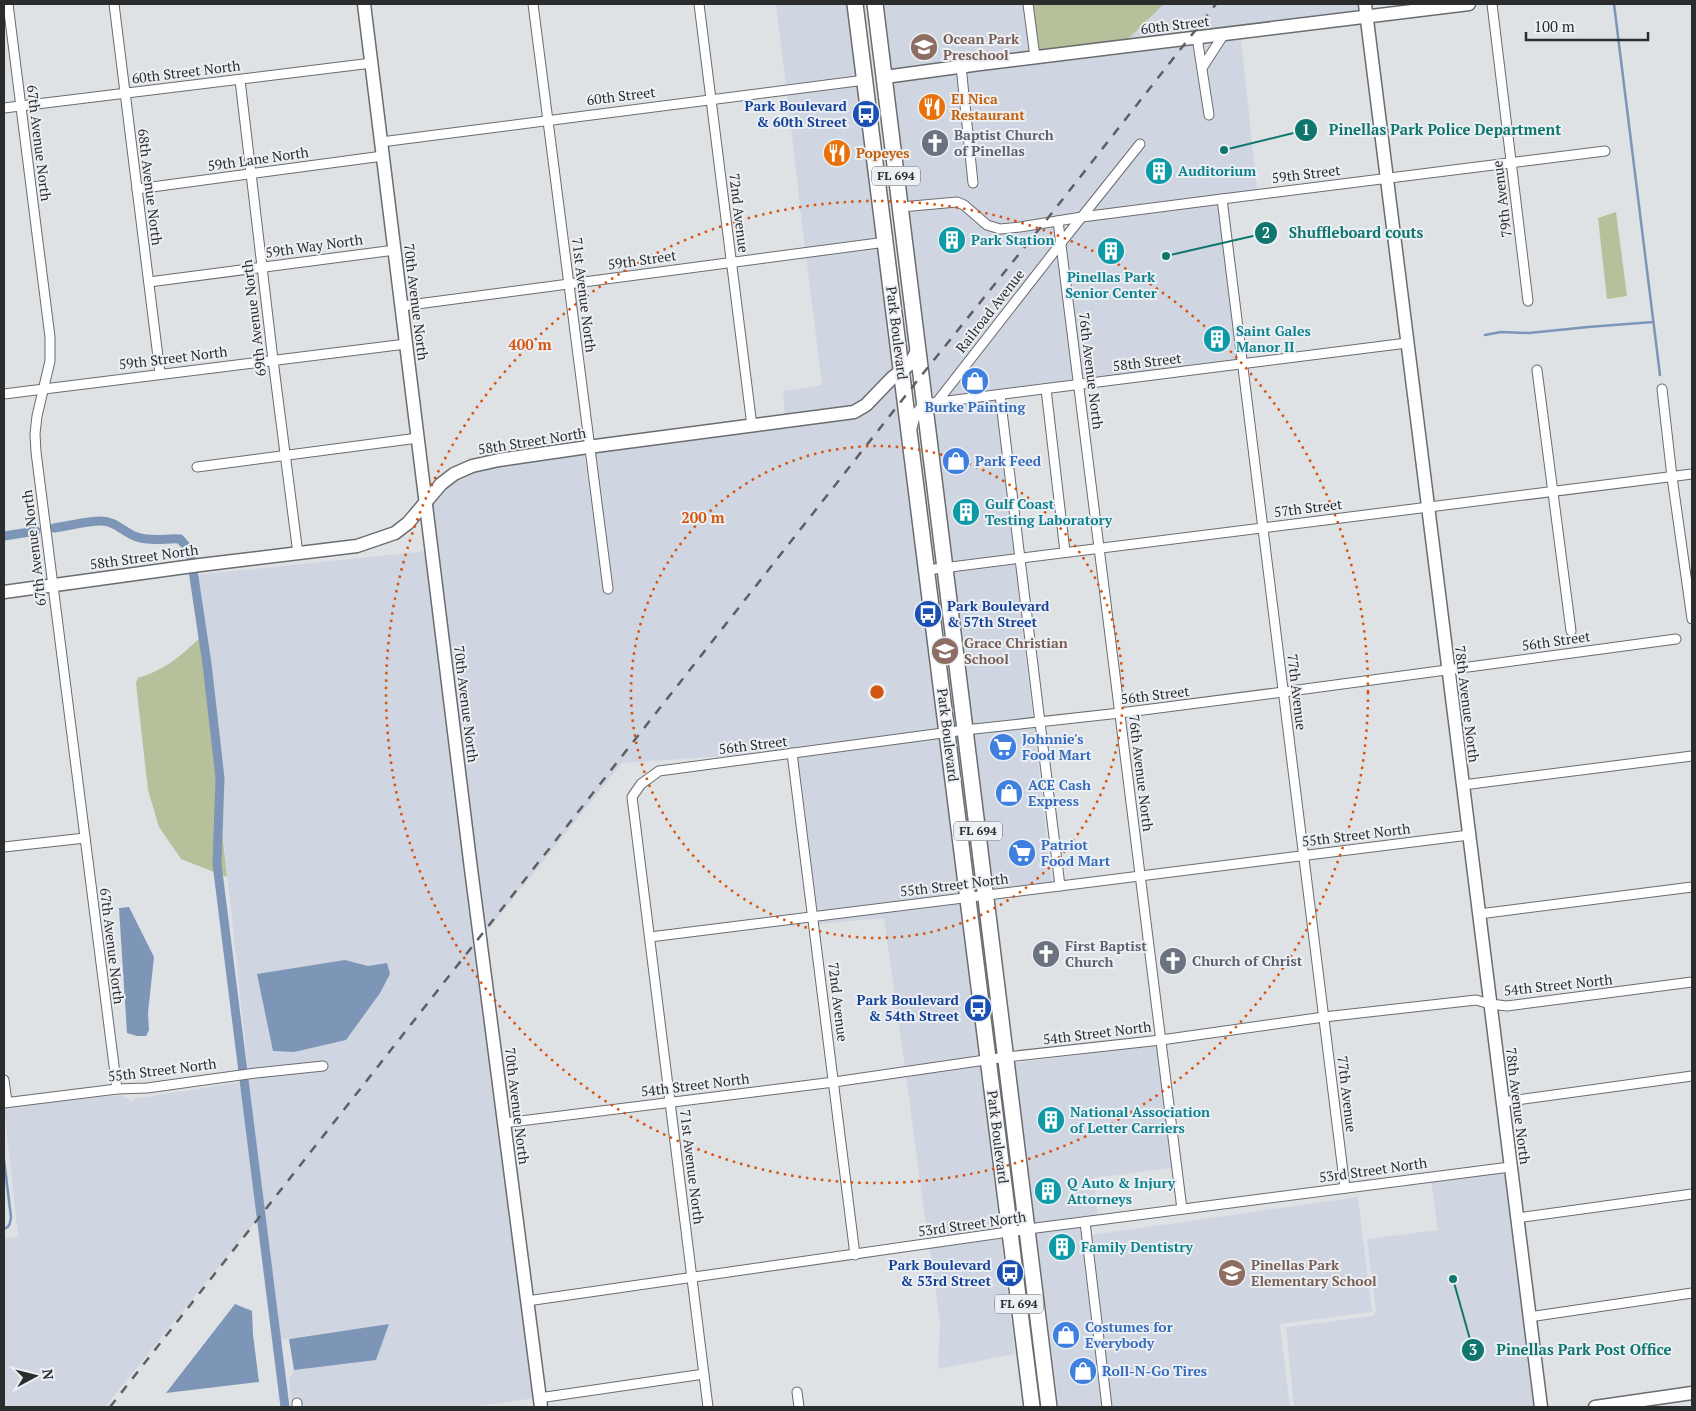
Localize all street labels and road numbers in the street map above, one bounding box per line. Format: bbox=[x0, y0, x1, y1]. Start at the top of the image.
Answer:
street label: 60th Street bbox=[1139, 11, 1211, 38]
street label: 60th Street North bbox=[131, 55, 241, 88]
street label: 60th Street bbox=[585, 82, 657, 109]
street label: 67th Avenue North bbox=[23, 84, 56, 202]
street label: 68th Avenue North bbox=[134, 127, 167, 246]
street label: 59th Lane North bbox=[206, 142, 310, 175]
street label: 59th Street bbox=[1270, 160, 1342, 187]
street label: 79th Avenue bbox=[1487, 160, 1516, 239]
road number: FL 694 bbox=[872, 167, 920, 186]
street label: 72nd Avenue bbox=[725, 172, 754, 254]
street label: 59th Way North bbox=[264, 229, 364, 262]
street label: 71st Avenue North bbox=[568, 237, 601, 353]
street label: 70th Avenue North bbox=[400, 242, 433, 361]
street label: 59th Street bbox=[606, 245, 678, 274]
street label: 69th Avenue North bbox=[237, 259, 270, 378]
street label: Railroad Avenue bbox=[951, 265, 1028, 356]
street label: Park Boulevard bbox=[882, 285, 913, 381]
street label: 76th Avenue North bbox=[1075, 311, 1108, 430]
street label: 59th Street North bbox=[118, 341, 228, 374]
street label: 58th Street bbox=[1111, 348, 1183, 375]
street label: 58th Street North bbox=[476, 423, 587, 458]
street label: 67th Avenue North bbox=[17, 489, 50, 607]
street label: 57th Street bbox=[1273, 494, 1344, 521]
street label: 58th Street North bbox=[88, 539, 199, 574]
street label: 56th Street bbox=[1520, 626, 1592, 655]
street label: 70th Avenue North bbox=[450, 644, 483, 763]
street label: 78th Avenue North bbox=[1451, 644, 1484, 763]
street label: 77th Avenue bbox=[1283, 653, 1312, 731]
street label: 56th Street bbox=[1119, 681, 1191, 708]
street label: Park Boulevard bbox=[933, 687, 964, 783]
street label: 76th Avenue North bbox=[1125, 713, 1158, 832]
street label: 56th Street bbox=[717, 731, 789, 758]
street label: 55th Street North bbox=[1301, 818, 1411, 851]
road number: FL 694 bbox=[954, 821, 1002, 840]
street label: 55th Street North bbox=[899, 868, 1009, 901]
street label: 67th Avenue North bbox=[96, 887, 129, 1005]
street label: 72nd Avenue bbox=[824, 961, 853, 1043]
street label: 54th Street North bbox=[1503, 969, 1613, 1000]
street label: 54th Street North bbox=[1042, 1016, 1152, 1049]
street label: 70th Avenue North bbox=[501, 1046, 534, 1165]
street label: 78th Avenue North bbox=[1502, 1046, 1535, 1165]
street label: 55th Street North bbox=[107, 1053, 217, 1086]
street label: 77th Avenue bbox=[1333, 1055, 1362, 1133]
street label: 54th Street North bbox=[640, 1068, 750, 1101]
street label: Park Boulevard bbox=[983, 1089, 1014, 1185]
street label: 71st Avenue North bbox=[676, 1109, 709, 1225]
street label: 53rd Street North bbox=[1318, 1153, 1428, 1186]
street label: 53rd Street North bbox=[917, 1207, 1027, 1240]
road number: FL 694 bbox=[995, 1295, 1043, 1314]

